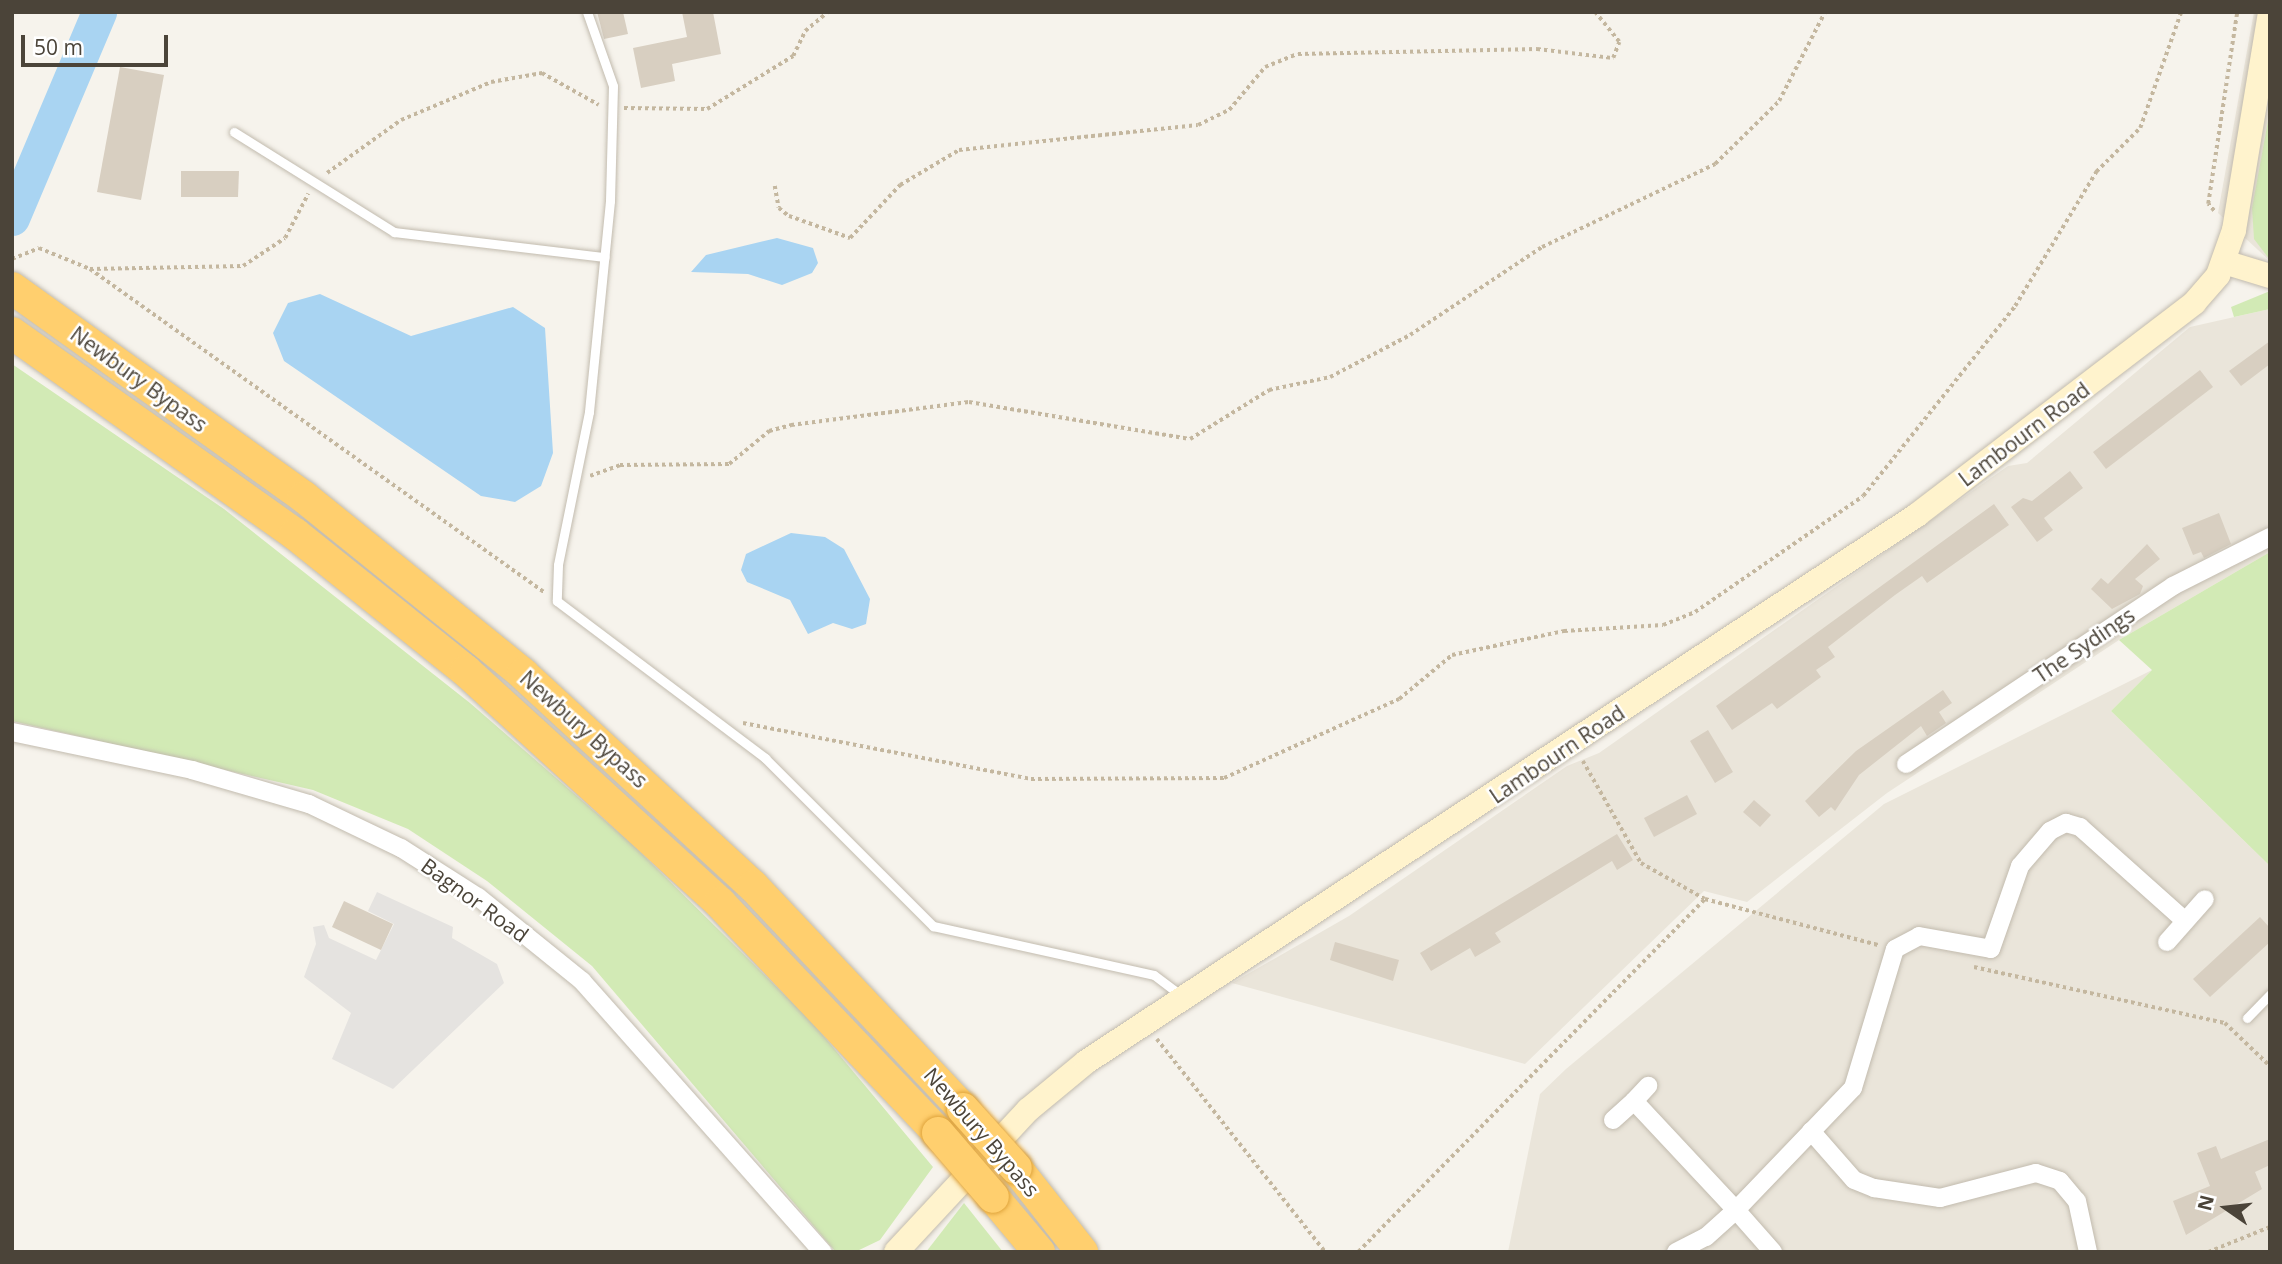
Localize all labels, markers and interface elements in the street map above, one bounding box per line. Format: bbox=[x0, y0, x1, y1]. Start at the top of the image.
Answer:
scale bar bbox=[24, 21, 172, 65]
text: 50 m bbox=[34, 33, 83, 61]
street label: Newbury Bypass bbox=[66, 321, 212, 437]
street label: Lambourn Road bbox=[1954, 377, 2094, 491]
street label: The Sydings bbox=[2029, 602, 2139, 688]
street label: Newbury Bypass bbox=[515, 665, 653, 793]
street label: Lambourn Road bbox=[1485, 700, 1629, 808]
street label: Bagnor Road bbox=[417, 853, 533, 947]
street label: Newbury Bypass bbox=[919, 1062, 1045, 1202]
north arrow bbox=[2191, 1173, 2261, 1243]
text: N bbox=[2191, 1192, 2220, 1214]

